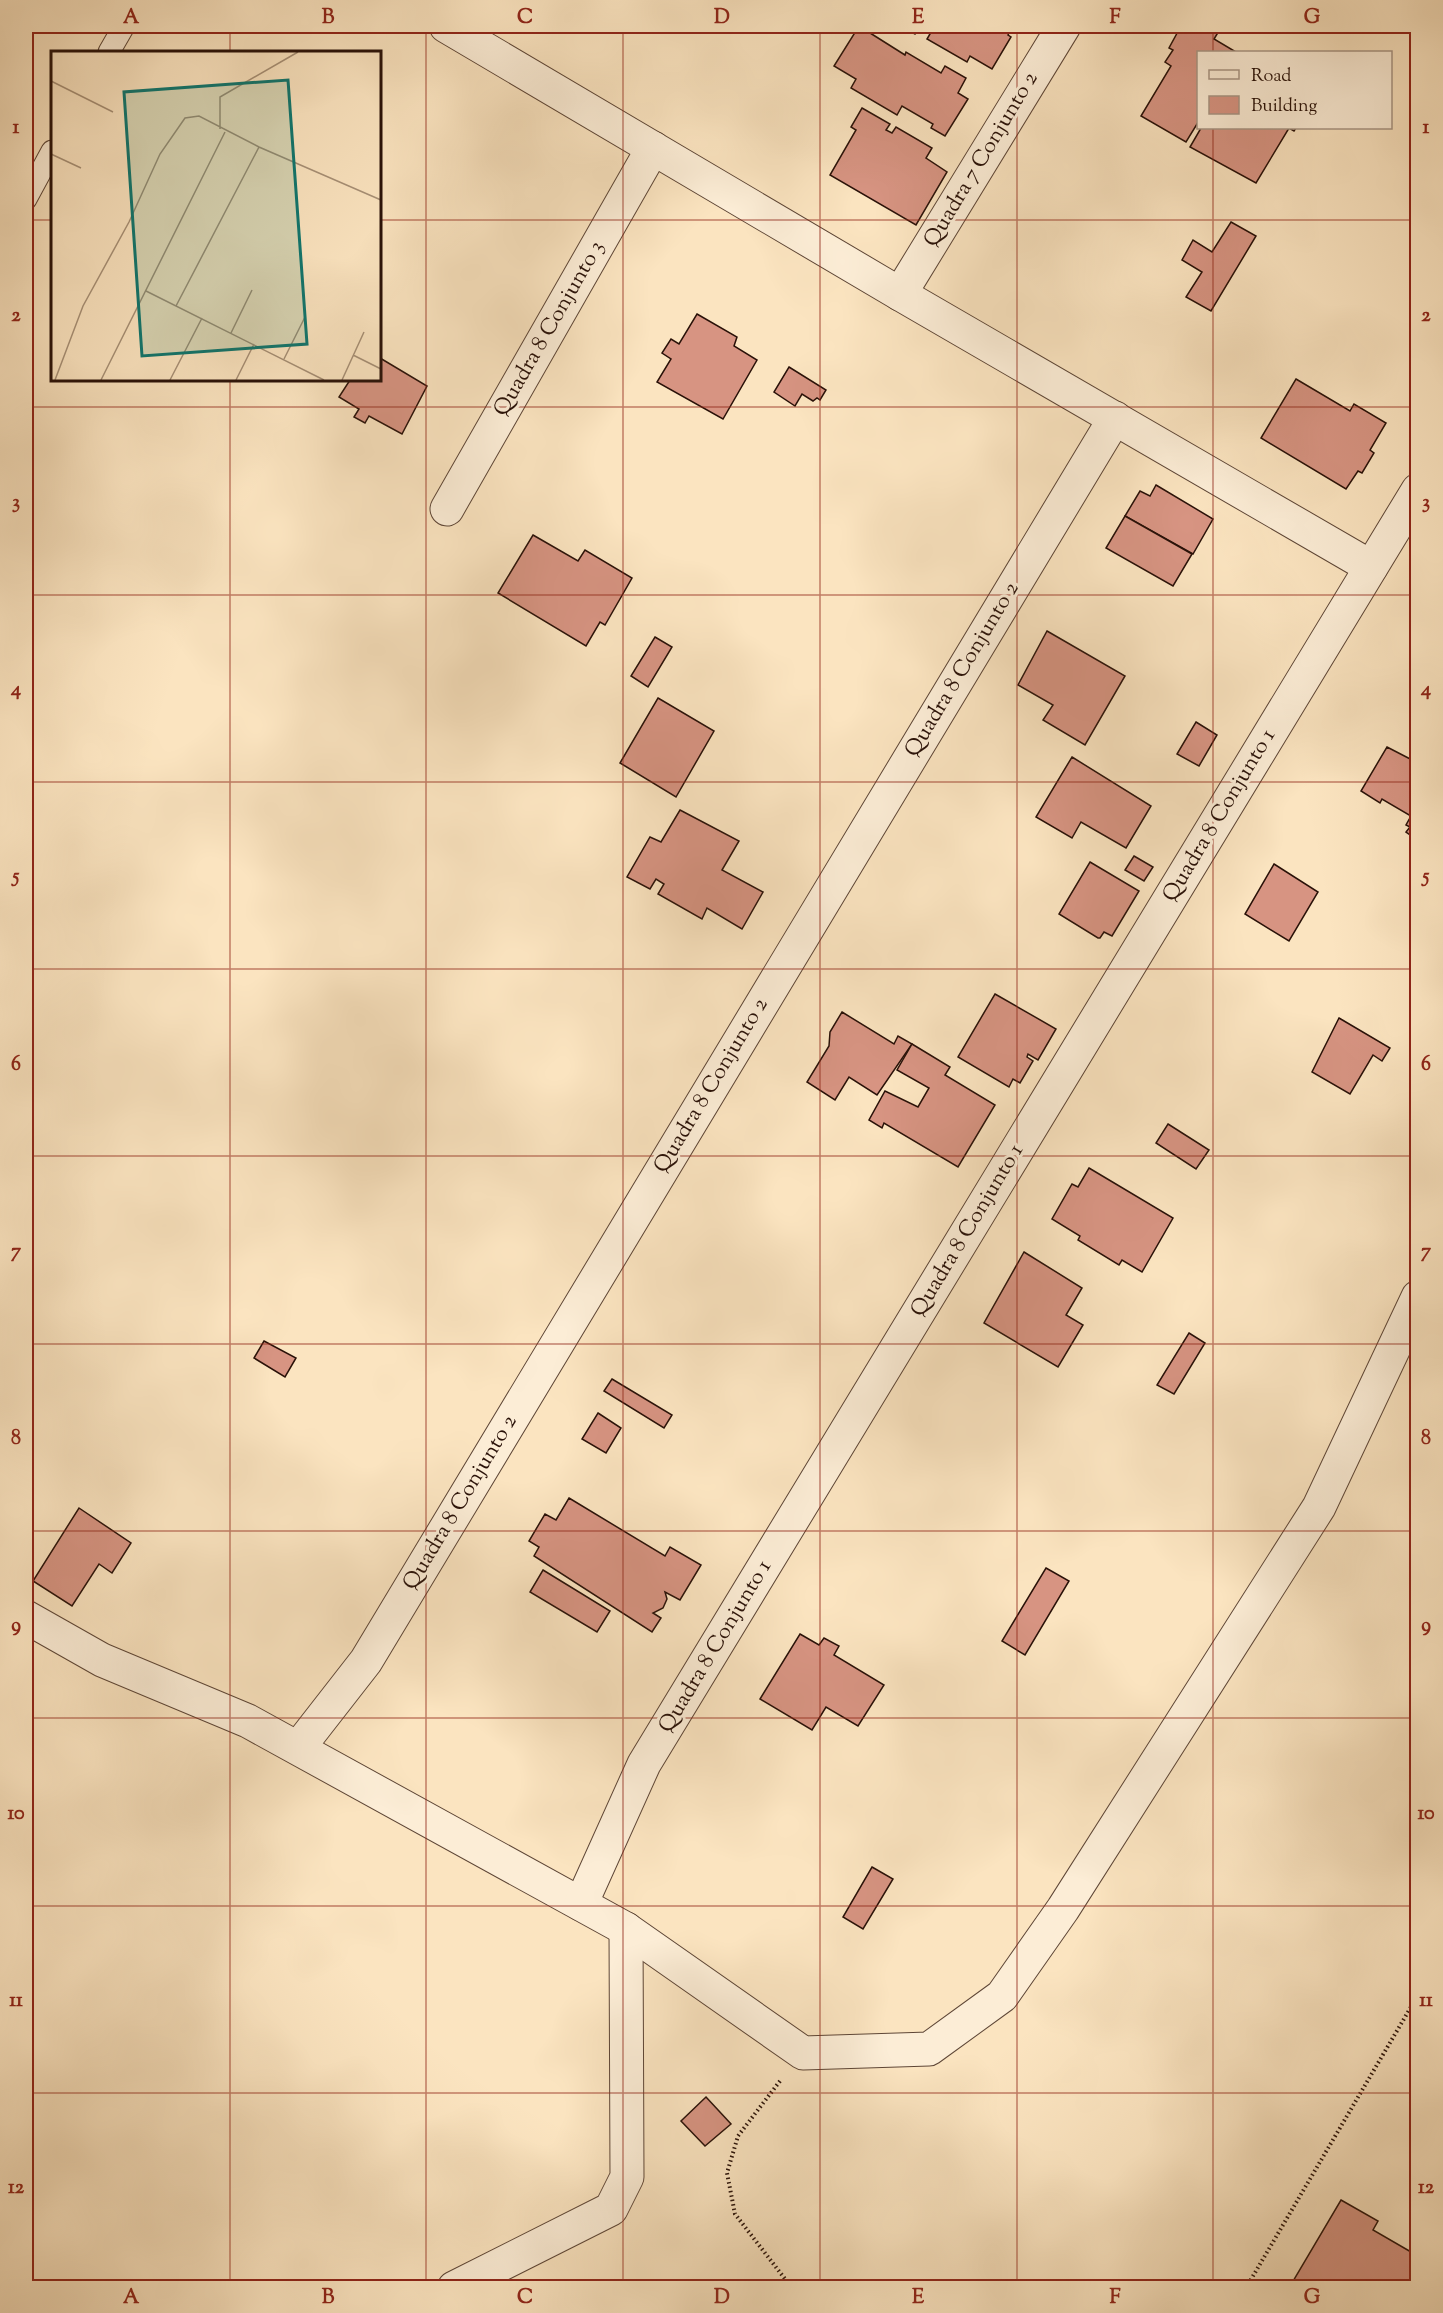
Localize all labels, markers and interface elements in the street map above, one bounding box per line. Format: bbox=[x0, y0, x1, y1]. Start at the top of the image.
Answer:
text: A bbox=[123, 4, 140, 33]
text: B bbox=[322, 4, 335, 33]
text: C bbox=[517, 4, 533, 33]
text: D bbox=[714, 4, 730, 33]
text: E bbox=[912, 4, 925, 33]
text: F bbox=[1109, 4, 1121, 33]
text: G bbox=[1304, 4, 1321, 33]
inset map bbox=[51, 51, 381, 381]
legend bbox=[1197, 51, 1392, 129]
text: Road bbox=[1251, 64, 1291, 90]
street label: Quadra 7 Conjunto 2 bbox=[917, 66, 1047, 254]
text: Building bbox=[1251, 94, 1317, 120]
text: 1 bbox=[13, 114, 20, 143]
text: 1 bbox=[1423, 114, 1430, 143]
street label: Quadra 8 Conjunto 3 bbox=[487, 235, 613, 423]
text: 2 bbox=[11, 302, 21, 331]
text: 2 bbox=[1421, 302, 1431, 331]
text: 3 bbox=[12, 489, 20, 518]
text: 3 bbox=[1422, 489, 1430, 518]
street label: Quadra 8 Conjunto 2 bbox=[898, 576, 1028, 764]
text: 4 bbox=[10, 676, 21, 705]
text: 4 bbox=[1420, 676, 1431, 705]
street label: Quadra 8 Conjunto 1 bbox=[1156, 723, 1285, 909]
text: 5 bbox=[11, 863, 20, 892]
text: 5 bbox=[1421, 863, 1430, 892]
street label: Quadra 8 Conjunto 2 bbox=[647, 992, 777, 1180]
text: 6 bbox=[11, 1051, 21, 1080]
text: 6 bbox=[1421, 1051, 1431, 1080]
street label: Quadra 8 Conjunto 1 bbox=[904, 1138, 1033, 1324]
text: 7 bbox=[11, 1238, 22, 1267]
text: 7 bbox=[1421, 1238, 1432, 1267]
street label: Quadra 8 Conjunto 2 bbox=[396, 1409, 526, 1597]
text: 8 bbox=[11, 1425, 21, 1454]
text: 8 bbox=[1421, 1425, 1431, 1454]
street label: Quadra 8 Conjunto 1 bbox=[652, 1554, 781, 1740]
text: 9 bbox=[11, 1612, 21, 1641]
text: 9 bbox=[1421, 1612, 1431, 1641]
text: 10 bbox=[7, 1800, 25, 1829]
text: 10 bbox=[1417, 1800, 1435, 1829]
text: 11 bbox=[9, 1987, 23, 2016]
text: 11 bbox=[1419, 1987, 1433, 2016]
text: 12 bbox=[8, 2174, 25, 2203]
text: 12 bbox=[1418, 2174, 1435, 2203]
text: A bbox=[123, 2284, 140, 2313]
text: B bbox=[322, 2284, 335, 2313]
text: C bbox=[517, 2284, 533, 2313]
text: D bbox=[714, 2284, 730, 2313]
text: E bbox=[912, 2284, 925, 2313]
text: F bbox=[1109, 2284, 1121, 2313]
text: G bbox=[1304, 2284, 1321, 2313]

